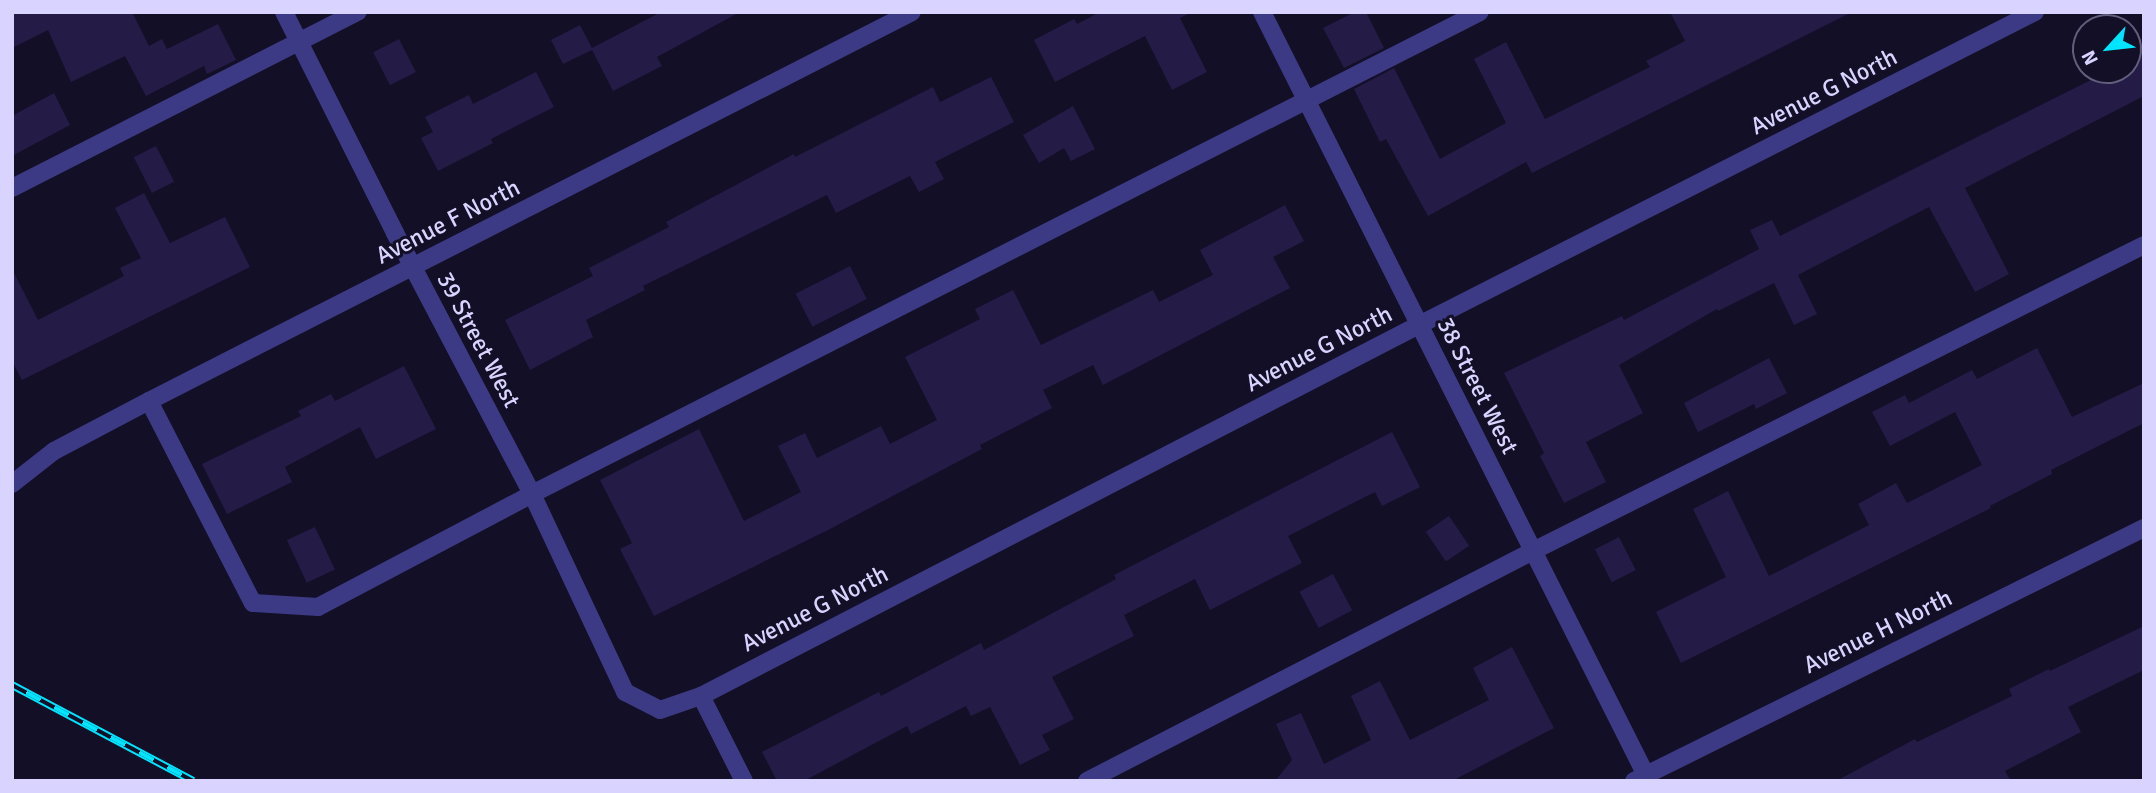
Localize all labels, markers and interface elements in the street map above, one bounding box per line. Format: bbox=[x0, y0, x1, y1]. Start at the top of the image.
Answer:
north arrow bbox=[2072, 14, 2142, 84]
street label: Avenue G North bbox=[1746, 43, 1902, 141]
text: N bbox=[2076, 46, 2104, 69]
street label: Avenue F North bbox=[371, 173, 525, 271]
street label: 39 Street West bbox=[430, 267, 526, 413]
street label: Avenue G North bbox=[1241, 300, 1397, 398]
street label: 38 Street West bbox=[1430, 313, 1524, 459]
street label: Avenue G North bbox=[737, 560, 893, 658]
street label: Avenue H North bbox=[1799, 584, 1957, 680]

